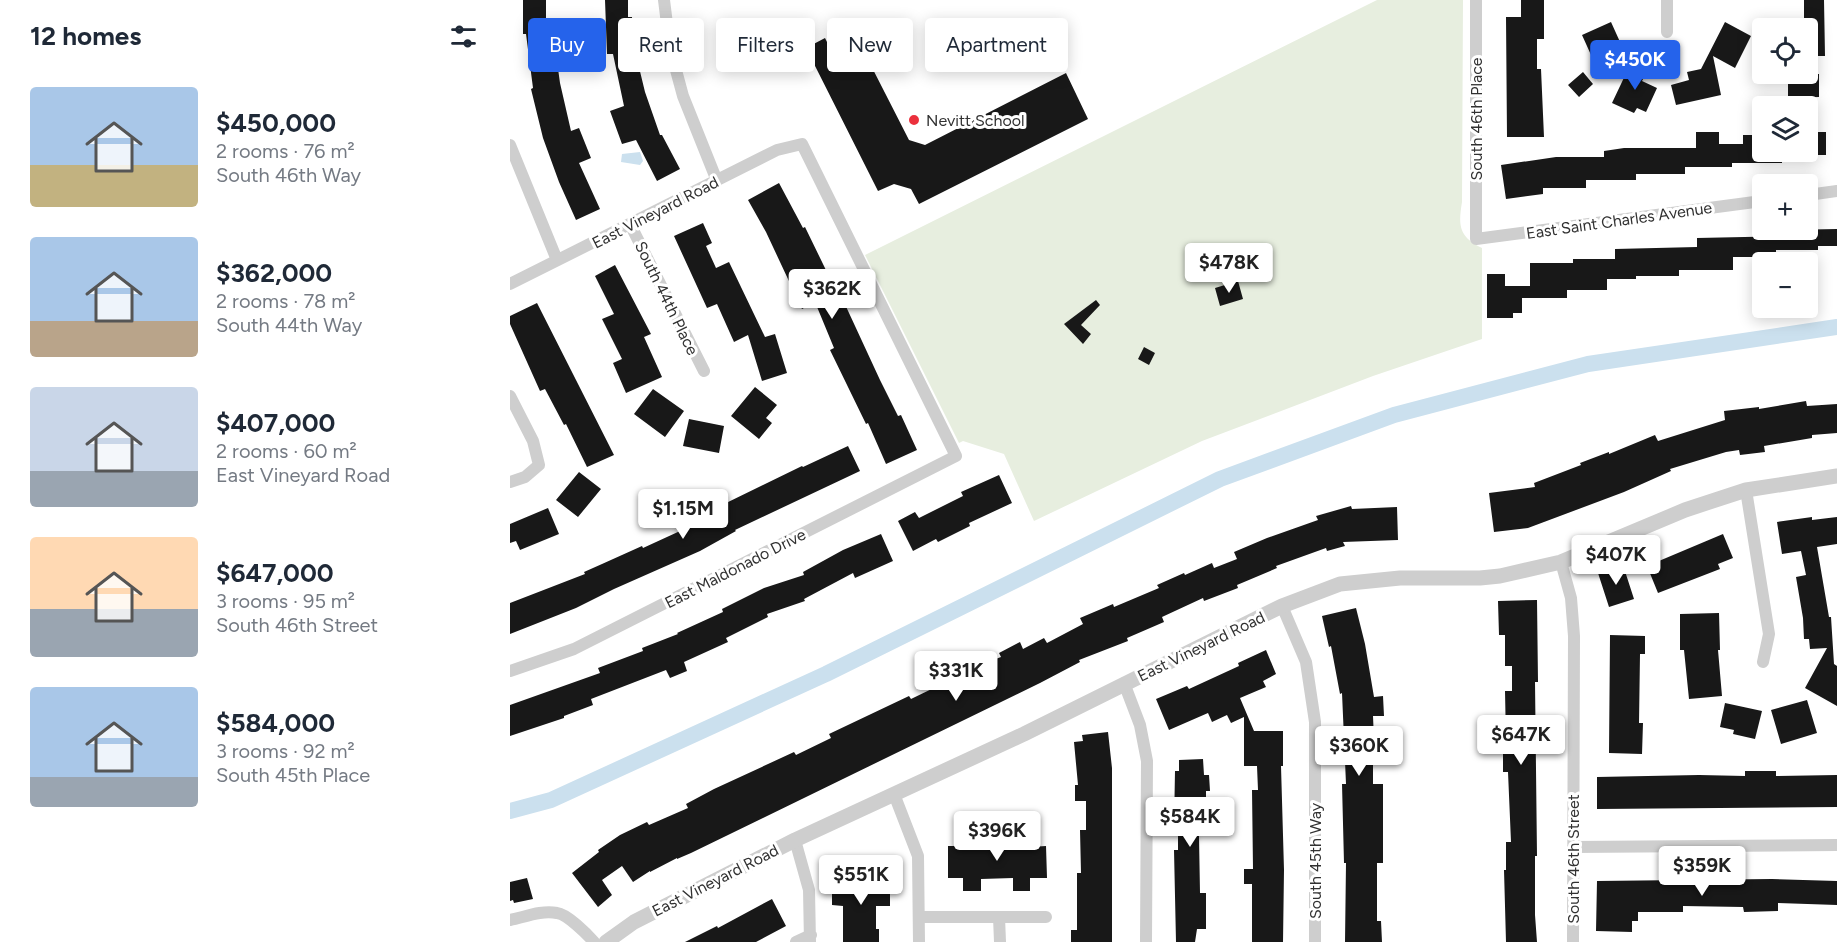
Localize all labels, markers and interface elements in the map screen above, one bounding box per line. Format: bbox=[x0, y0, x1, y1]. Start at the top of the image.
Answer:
chip: Buy bbox=[528, 18, 606, 72]
chip: Rent bbox=[618, 18, 704, 72]
chip: Filters bbox=[716, 18, 815, 72]
chip: New bbox=[827, 18, 913, 72]
chip: Apartment bbox=[925, 18, 1068, 72]
map controls bbox=[1752, 18, 1818, 318]
button: locate bbox=[1752, 18, 1818, 84]
text: 12 homes bbox=[30, 20, 141, 52]
icon: filters bbox=[447, 20, 480, 53]
pin: $450K bbox=[1593, 40, 1677, 91]
text: $450K bbox=[1604, 47, 1666, 71]
street label: South 46th Place bbox=[1467, 57, 1486, 181]
button: layers bbox=[1752, 96, 1818, 162]
text: $450,000 bbox=[216, 107, 336, 139]
icon: home bbox=[78, 111, 150, 183]
place label: Nevitt School bbox=[926, 111, 1024, 130]
marker: Nevitt School bbox=[907, 113, 921, 127]
text: 2 rooms · 76 m² bbox=[216, 139, 355, 163]
text: South 46th Way bbox=[216, 163, 361, 187]
street label: East Vineyard Road bbox=[589, 172, 722, 253]
button: + bbox=[1752, 174, 1818, 240]
street label: East Saint Charles Avenue bbox=[1525, 198, 1713, 243]
street label: South 44th Place bbox=[631, 238, 702, 358]
pin: $478K bbox=[1187, 243, 1271, 294]
text: $478K bbox=[1199, 250, 1259, 274]
button: − bbox=[1752, 252, 1818, 318]
text: $362,000 bbox=[216, 257, 332, 289]
icon: home bbox=[78, 261, 150, 333]
pin: $362K bbox=[790, 269, 874, 320]
text: $362K bbox=[803, 276, 861, 300]
text: 2 rooms · 78 m² bbox=[216, 289, 356, 313]
text: South 44th Way bbox=[216, 313, 362, 337]
text: $407,000 bbox=[216, 407, 335, 439]
icon: home bbox=[78, 411, 150, 483]
text: 2 rooms · 60 m² bbox=[216, 439, 357, 463]
text: East Vineyard Road bbox=[216, 463, 390, 487]
pin: $1.15M bbox=[634, 489, 732, 540]
text: $1.15M bbox=[652, 496, 714, 520]
street label: East Maldonado Drive bbox=[662, 525, 809, 612]
pin: $407K bbox=[1574, 535, 1658, 586]
text: $407K bbox=[1585, 542, 1647, 566]
text: $647,000 bbox=[216, 557, 334, 589]
icon: home bbox=[78, 561, 150, 633]
text: 3 rooms · 95 m² bbox=[216, 589, 355, 613]
street label: East Vineyard Road bbox=[1134, 607, 1268, 686]
text: South 46th Street bbox=[216, 613, 378, 637]
pin: $331K bbox=[914, 651, 998, 702]
text: $331K bbox=[928, 658, 984, 682]
text: $584,000 bbox=[216, 707, 335, 739]
icon: home bbox=[78, 711, 150, 783]
pin: $647K bbox=[1479, 715, 1563, 766]
text: $647K bbox=[1491, 722, 1551, 746]
pin: $360K bbox=[1317, 726, 1401, 777]
text: $360K bbox=[1329, 733, 1389, 757]
text: 3 rooms · 92 m² bbox=[216, 739, 355, 763]
text: South 45th Place bbox=[216, 763, 370, 787]
street label: South 46th Street bbox=[1564, 794, 1583, 924]
pin: $584K bbox=[1148, 797, 1232, 848]
street label: South 45th Way bbox=[1306, 802, 1325, 919]
text: $584K bbox=[1160, 804, 1220, 828]
pin: $396K bbox=[955, 811, 1039, 862]
text: $396K bbox=[968, 818, 1026, 842]
street label: East Vineyard Road bbox=[649, 840, 782, 921]
pin: $359K bbox=[1660, 846, 1744, 897]
text: $359K bbox=[1673, 853, 1731, 877]
pin: $551K bbox=[819, 855, 903, 906]
text: $551K bbox=[833, 862, 889, 886]

